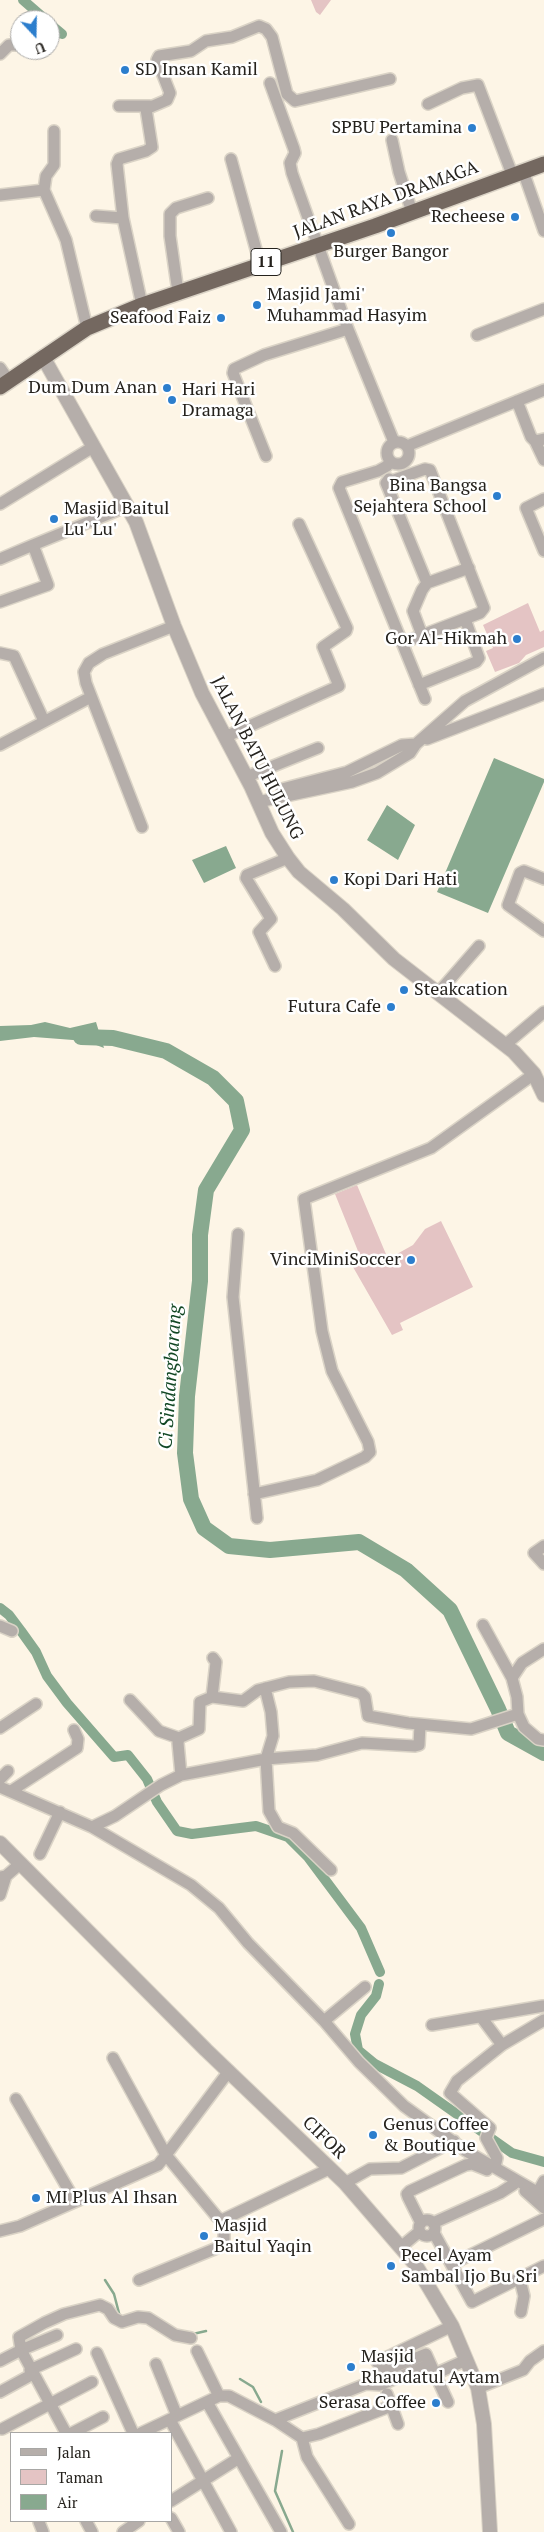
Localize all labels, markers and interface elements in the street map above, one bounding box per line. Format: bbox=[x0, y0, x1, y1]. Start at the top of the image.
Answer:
north arrow bbox=[10, 10, 60, 60]
text: U bbox=[32, 38, 48, 59]
place label: SD Insan Kamil bbox=[135, 59, 258, 81]
marker: SD Insan Kamil bbox=[119, 64, 131, 76]
place label: SPBU Pertamina bbox=[331, 117, 462, 139]
marker: SPBU Pertamina bbox=[466, 122, 478, 134]
street label: JALAN RAYA DRAMAGA bbox=[291, 157, 481, 243]
place label: Recheese bbox=[431, 206, 505, 228]
marker: Recheese bbox=[509, 211, 521, 223]
marker: Burger Bangor bbox=[385, 227, 397, 239]
place label: Burger Bangor bbox=[333, 241, 449, 263]
road number: 11 bbox=[251, 248, 281, 276]
place label: Masjid Jami' Muhammad Hasyim bbox=[267, 284, 427, 326]
marker: Masjid Jami' Muhammad Hasyim bbox=[251, 299, 263, 311]
place label: Seafood Faiz bbox=[110, 307, 211, 329]
marker: Seafood Faiz bbox=[215, 312, 227, 324]
place label: Dum Dum Anan bbox=[28, 377, 157, 399]
place label: Hari Hari Dramaga bbox=[182, 379, 255, 422]
marker: Dum Dum Anan bbox=[161, 382, 173, 394]
marker: Hari Hari Dramaga bbox=[166, 394, 178, 406]
place label: Bina Bangsa Sejahtera School bbox=[353, 475, 487, 518]
marker: Bina Bangsa Sejahtera School bbox=[491, 490, 503, 502]
place label: Masjid Baitul Lu' Lu' bbox=[64, 498, 169, 540]
marker: Masjid Baitul Lu' Lu' bbox=[48, 513, 60, 525]
place label: Gor Al-Hikmah bbox=[385, 628, 507, 650]
marker: Gor Al-Hikmah bbox=[511, 633, 523, 645]
street label: JALAN BATU HULUNG bbox=[206, 673, 308, 843]
place label: Kopi Dari Hati bbox=[344, 869, 458, 891]
marker: Kopi Dari Hati bbox=[328, 874, 340, 886]
place label: Steakcation bbox=[414, 979, 508, 1001]
marker: Steakcation bbox=[398, 984, 410, 996]
place label: Futura Cafe bbox=[288, 996, 381, 1018]
marker: Futura Cafe bbox=[385, 1001, 397, 1013]
place label: VinciMiniSoccer bbox=[270, 1249, 401, 1271]
marker: VinciMiniSoccer bbox=[405, 1254, 417, 1266]
water label: Ci Sindangbarang bbox=[155, 1304, 187, 1450]
street label: CIFOR bbox=[298, 2112, 350, 2164]
place label: Genus Coffee & Boutique bbox=[383, 2114, 489, 2156]
marker: Genus Coffee & Boutique bbox=[367, 2129, 379, 2141]
place label: MI Plus Al Ihsan bbox=[46, 2187, 178, 2209]
marker: MI Plus Al Ihsan bbox=[30, 2192, 42, 2204]
place label: Masjid Baitul Yaqin bbox=[214, 2215, 312, 2258]
marker: Masjid Baitul Yaqin bbox=[198, 2230, 210, 2242]
place label: Pecel Ayam Sambal Ijo Bu Sri bbox=[401, 2245, 538, 2288]
marker: Pecel Ayam Sambal Ijo Bu Sri bbox=[385, 2260, 397, 2272]
place label: Masjid Rhaudatul Aytam bbox=[361, 2346, 500, 2388]
marker: Masjid Rhaudatul Aytam bbox=[345, 2361, 357, 2373]
place label: Serasa Coffee bbox=[319, 2392, 426, 2414]
marker: Serasa Coffee bbox=[430, 2397, 442, 2409]
legend bbox=[10, 2432, 172, 2522]
text: Jalan bbox=[57, 2442, 91, 2462]
text: Taman bbox=[57, 2467, 103, 2487]
text: Air bbox=[57, 2492, 78, 2512]

